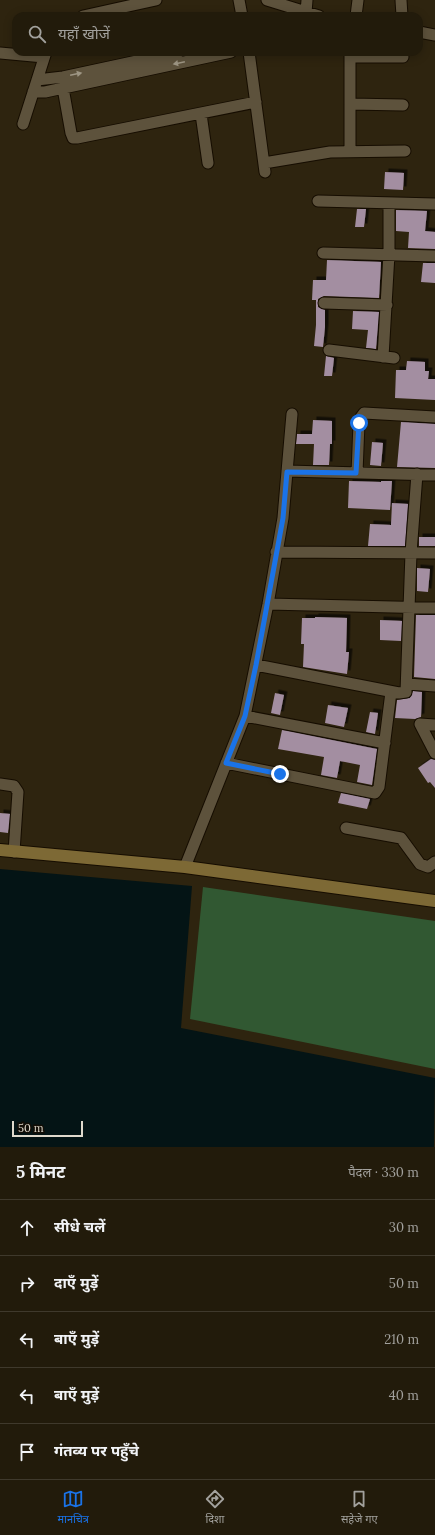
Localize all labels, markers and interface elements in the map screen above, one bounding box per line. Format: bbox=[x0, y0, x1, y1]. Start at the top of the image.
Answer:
search box bbox=[12, 12, 423, 56]
icon: search bbox=[26, 23, 48, 45]
text: यहाँ खोजें bbox=[58, 24, 110, 43]
one-way arrow bbox=[173, 60, 185, 66]
one-way arrow bbox=[70, 71, 82, 77]
route start bbox=[350, 414, 368, 432]
route end bbox=[271, 765, 289, 783]
scale bar bbox=[12, 1119, 83, 1138]
text: 50 m bbox=[18, 1121, 44, 1135]
text: 5 मिनट bbox=[16, 1161, 65, 1183]
text: पैदल · 330 m bbox=[348, 1164, 419, 1181]
icon: ahead bbox=[16, 1217, 38, 1239]
text: सीधे चलें bbox=[54, 1217, 105, 1236]
text: 30 m bbox=[389, 1219, 419, 1236]
icon: right bbox=[16, 1273, 38, 1295]
text: दाएँ मुड़ें bbox=[54, 1273, 98, 1292]
text: 50 m bbox=[389, 1275, 419, 1292]
icon: left bbox=[16, 1329, 38, 1351]
text: बाएँ मुड़ें bbox=[54, 1329, 99, 1348]
text: 210 m bbox=[384, 1331, 419, 1348]
icon: left bbox=[16, 1385, 38, 1407]
text: बाएँ मुड़ें bbox=[54, 1385, 99, 1404]
text: 40 m bbox=[389, 1387, 419, 1404]
icon: arrive bbox=[16, 1441, 38, 1463]
text: गंतव्य पर पहुँचे bbox=[54, 1441, 139, 1460]
tab: मानचित्र bbox=[57, 1488, 89, 1527]
tab: दिशा bbox=[204, 1488, 226, 1527]
tab: सहेजे गए bbox=[341, 1488, 377, 1527]

